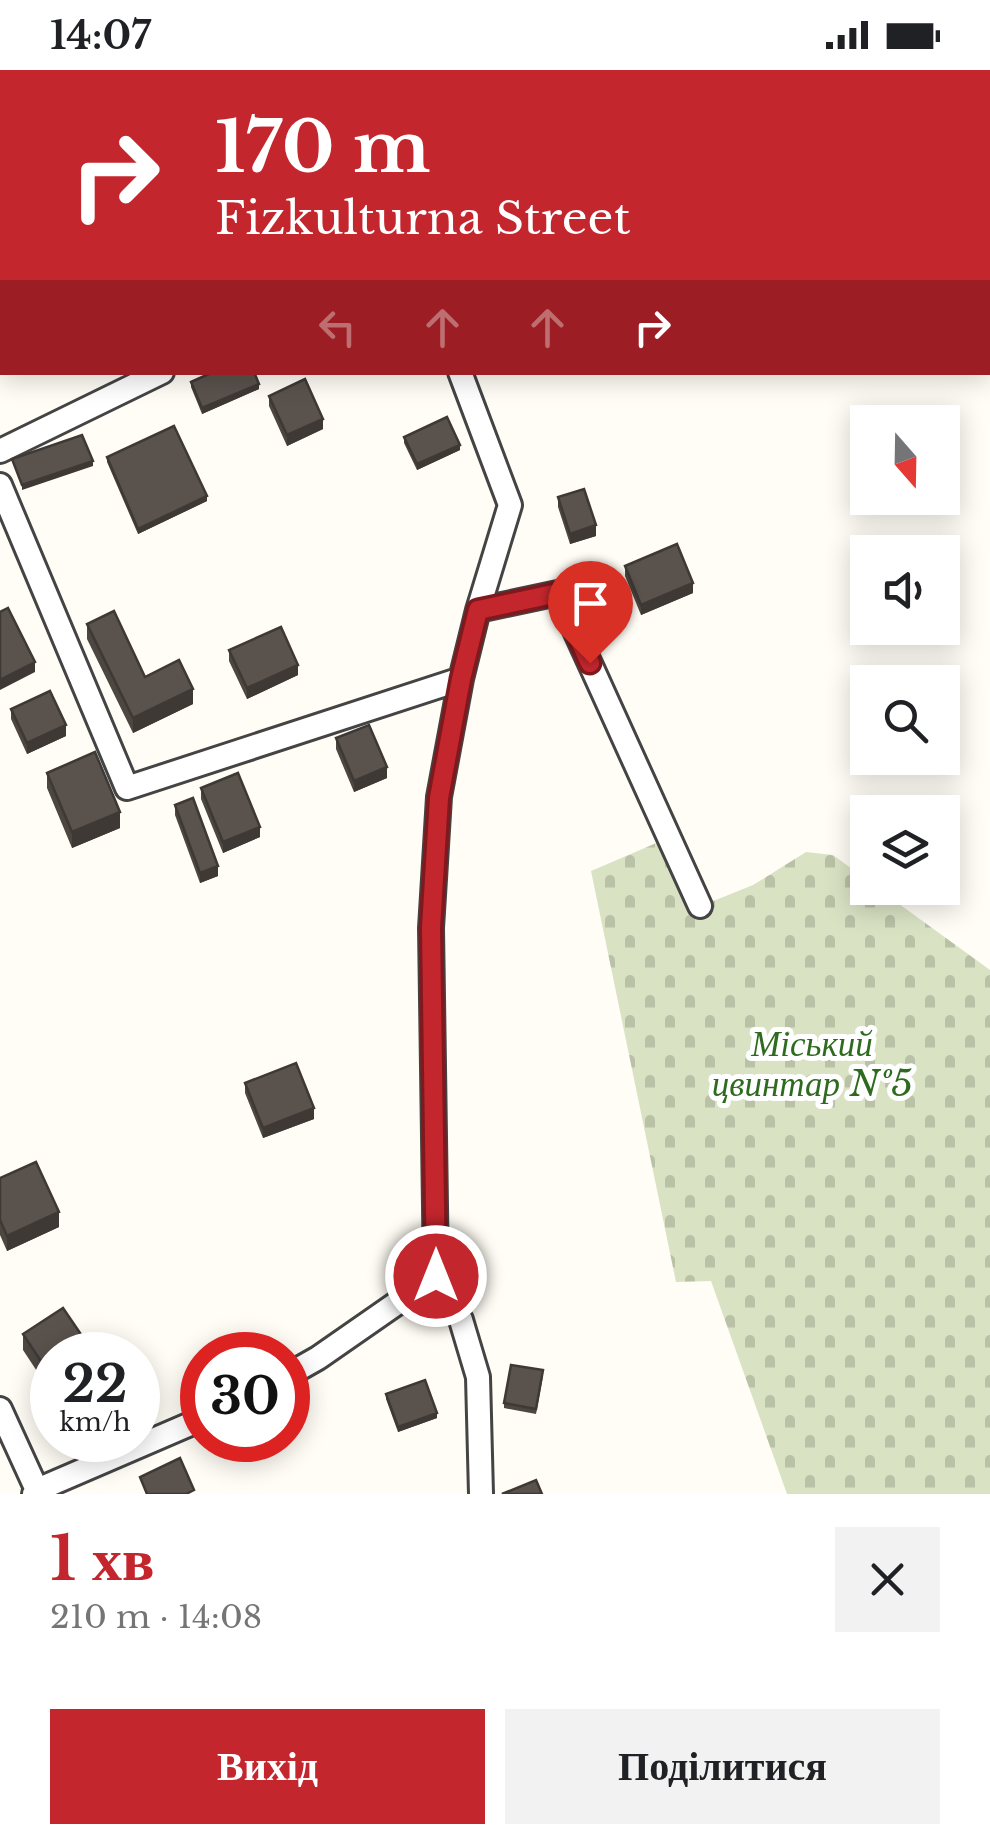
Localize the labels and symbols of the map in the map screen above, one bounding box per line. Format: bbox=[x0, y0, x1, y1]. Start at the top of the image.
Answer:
north arrow bbox=[850, 405, 960, 515]
pin bbox=[548, 561, 633, 664]
park label: Міський цвинтар №5 bbox=[712, 1022, 912, 1105]
position arrow bbox=[384, 1224, 488, 1328]
speed limit sign: 30 bbox=[180, 1332, 310, 1462]

